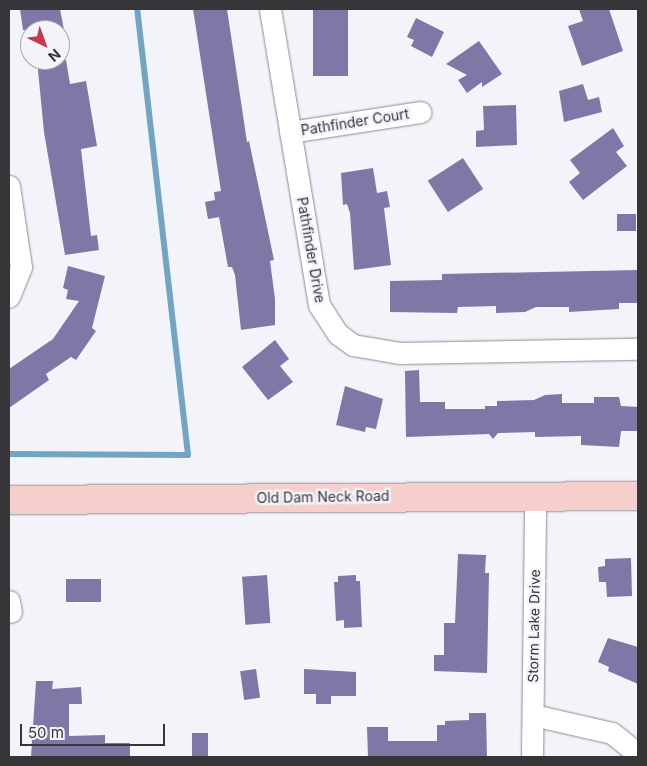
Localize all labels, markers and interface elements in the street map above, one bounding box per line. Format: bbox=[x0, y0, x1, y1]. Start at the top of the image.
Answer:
north arrow bbox=[20, 20, 70, 70]
text: N bbox=[45, 46, 64, 66]
street label: Pathfinder Court bbox=[300, 105, 410, 139]
street label: Pathfinder Drive bbox=[293, 196, 329, 304]
street label: Old Dam Neck Road bbox=[256, 487, 390, 507]
street label: Storm Lake Drive bbox=[525, 569, 543, 683]
scale bar bbox=[22, 714, 168, 746]
text: 50 m bbox=[28, 723, 64, 742]

